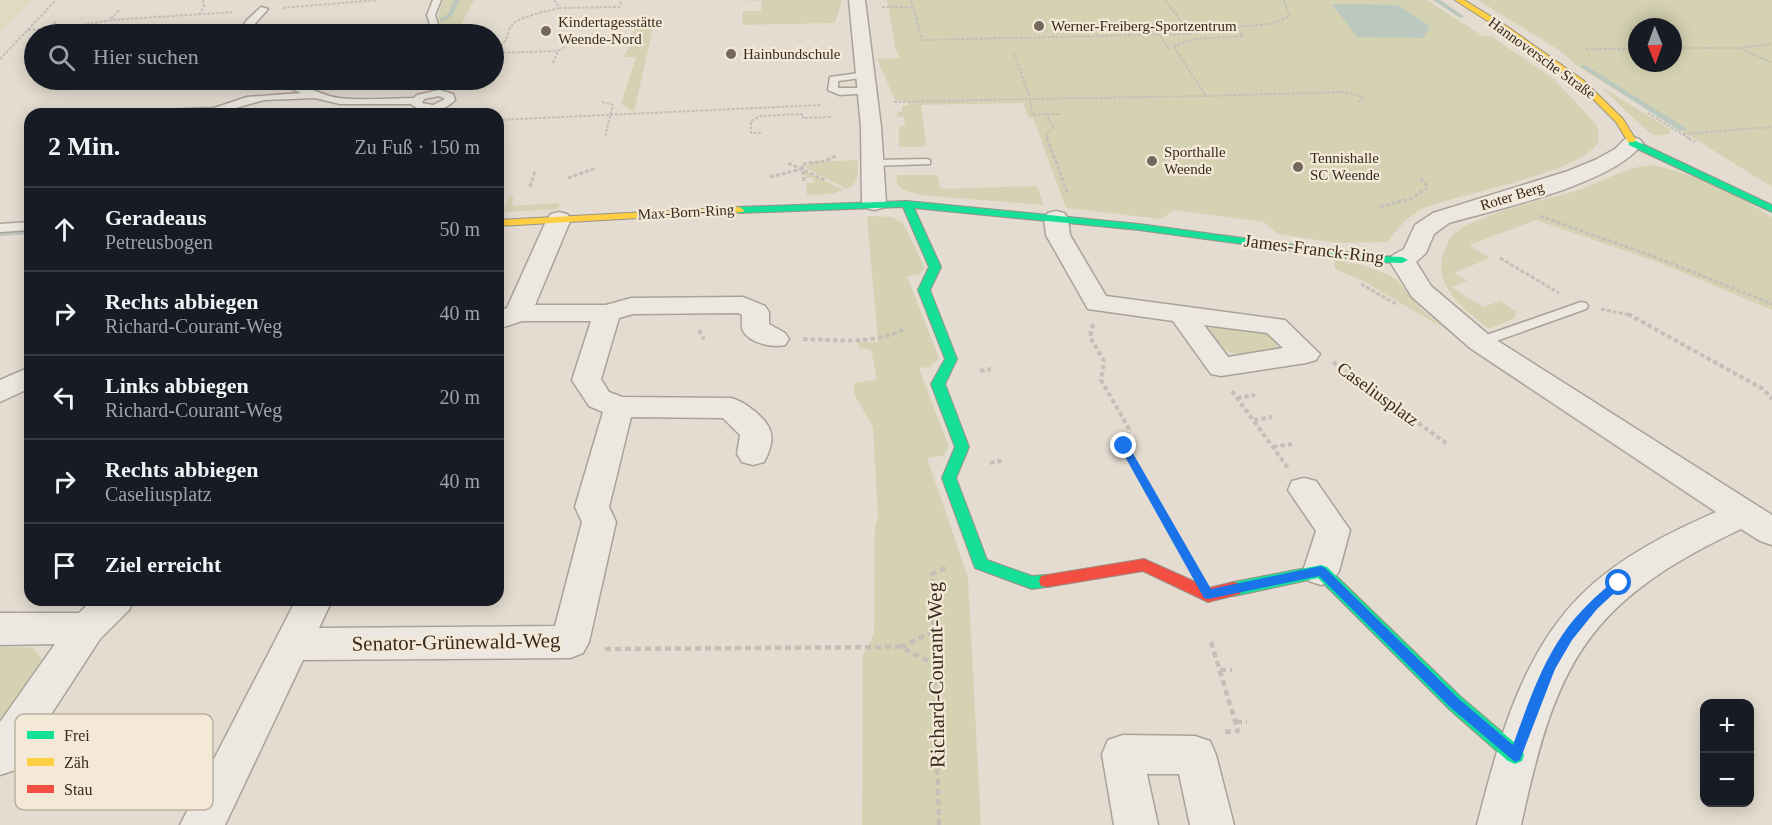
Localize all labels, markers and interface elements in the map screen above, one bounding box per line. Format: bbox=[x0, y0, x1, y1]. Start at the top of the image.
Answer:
place label: Kindertagesstätte Weende-Nord bbox=[558, 14, 662, 47]
street label: Hannoversche Straße bbox=[1486, 14, 1599, 102]
place label: Werner-Freiberg-Sportzentrum bbox=[1051, 18, 1237, 34]
north arrow bbox=[1628, 18, 1682, 72]
marker: Werner-Freiberg-Sportzentrum bbox=[1032, 19, 1046, 33]
search box bbox=[24, 24, 504, 90]
marker: Kindertagesstätte Weende-Nord bbox=[539, 24, 553, 38]
icon: search bbox=[45, 41, 78, 74]
text: Hier suchen bbox=[93, 44, 199, 69]
place label: Hainbundschule bbox=[743, 46, 841, 62]
marker: Hainbundschule bbox=[724, 47, 738, 61]
text: 2 Min. bbox=[48, 132, 120, 161]
text: Zu Fuß · 150 m bbox=[354, 136, 480, 158]
place label: Sporthalle Weende bbox=[1164, 144, 1226, 177]
place label: Tennishalle SC Weende bbox=[1310, 150, 1380, 183]
marker: Sporthalle Weende bbox=[1145, 154, 1159, 168]
marker: Tennishalle SC Weende bbox=[1291, 160, 1305, 174]
street label: Roter Berg bbox=[1478, 179, 1546, 213]
street label: Max-Born-Ring bbox=[637, 201, 735, 223]
text: Geradeaus bbox=[105, 205, 206, 230]
icon: ahead bbox=[48, 213, 81, 246]
text: 50 m bbox=[439, 218, 480, 240]
street label: James-Franck-Ring bbox=[1243, 230, 1385, 268]
text: Petreusbogen bbox=[105, 231, 213, 253]
text: Rechts abbiegen bbox=[105, 289, 258, 314]
icon: right bbox=[48, 297, 81, 330]
text: 40 m bbox=[439, 302, 480, 324]
text: Richard-Courant-Weg bbox=[105, 315, 282, 337]
street label: Caseliusplatz bbox=[1333, 358, 1423, 430]
text: Links abbiegen bbox=[105, 373, 249, 398]
icon: left bbox=[48, 381, 81, 414]
text: 20 m bbox=[439, 386, 480, 408]
text: Richard-Courant-Weg bbox=[105, 399, 282, 421]
route end bbox=[1110, 432, 1136, 458]
text: Rechts abbiegen bbox=[105, 457, 258, 482]
icon: right bbox=[48, 465, 81, 498]
text: 40 m bbox=[439, 470, 480, 492]
text: Caseliusplatz bbox=[105, 483, 212, 505]
icon: arrive bbox=[48, 549, 81, 582]
text: Ziel erreicht bbox=[105, 552, 221, 577]
route start bbox=[1605, 569, 1631, 595]
street label: Richard-Courant-Weg bbox=[922, 581, 950, 768]
street label: Senator-Grünewald-Weg bbox=[351, 628, 561, 656]
map controls bbox=[1700, 699, 1754, 807]
button: + bbox=[1700, 699, 1754, 753]
legend bbox=[15, 714, 213, 810]
text: Frei bbox=[64, 727, 90, 744]
button: − bbox=[1700, 753, 1754, 807]
text: Zäh bbox=[64, 754, 89, 771]
text: Stau bbox=[64, 781, 92, 798]

